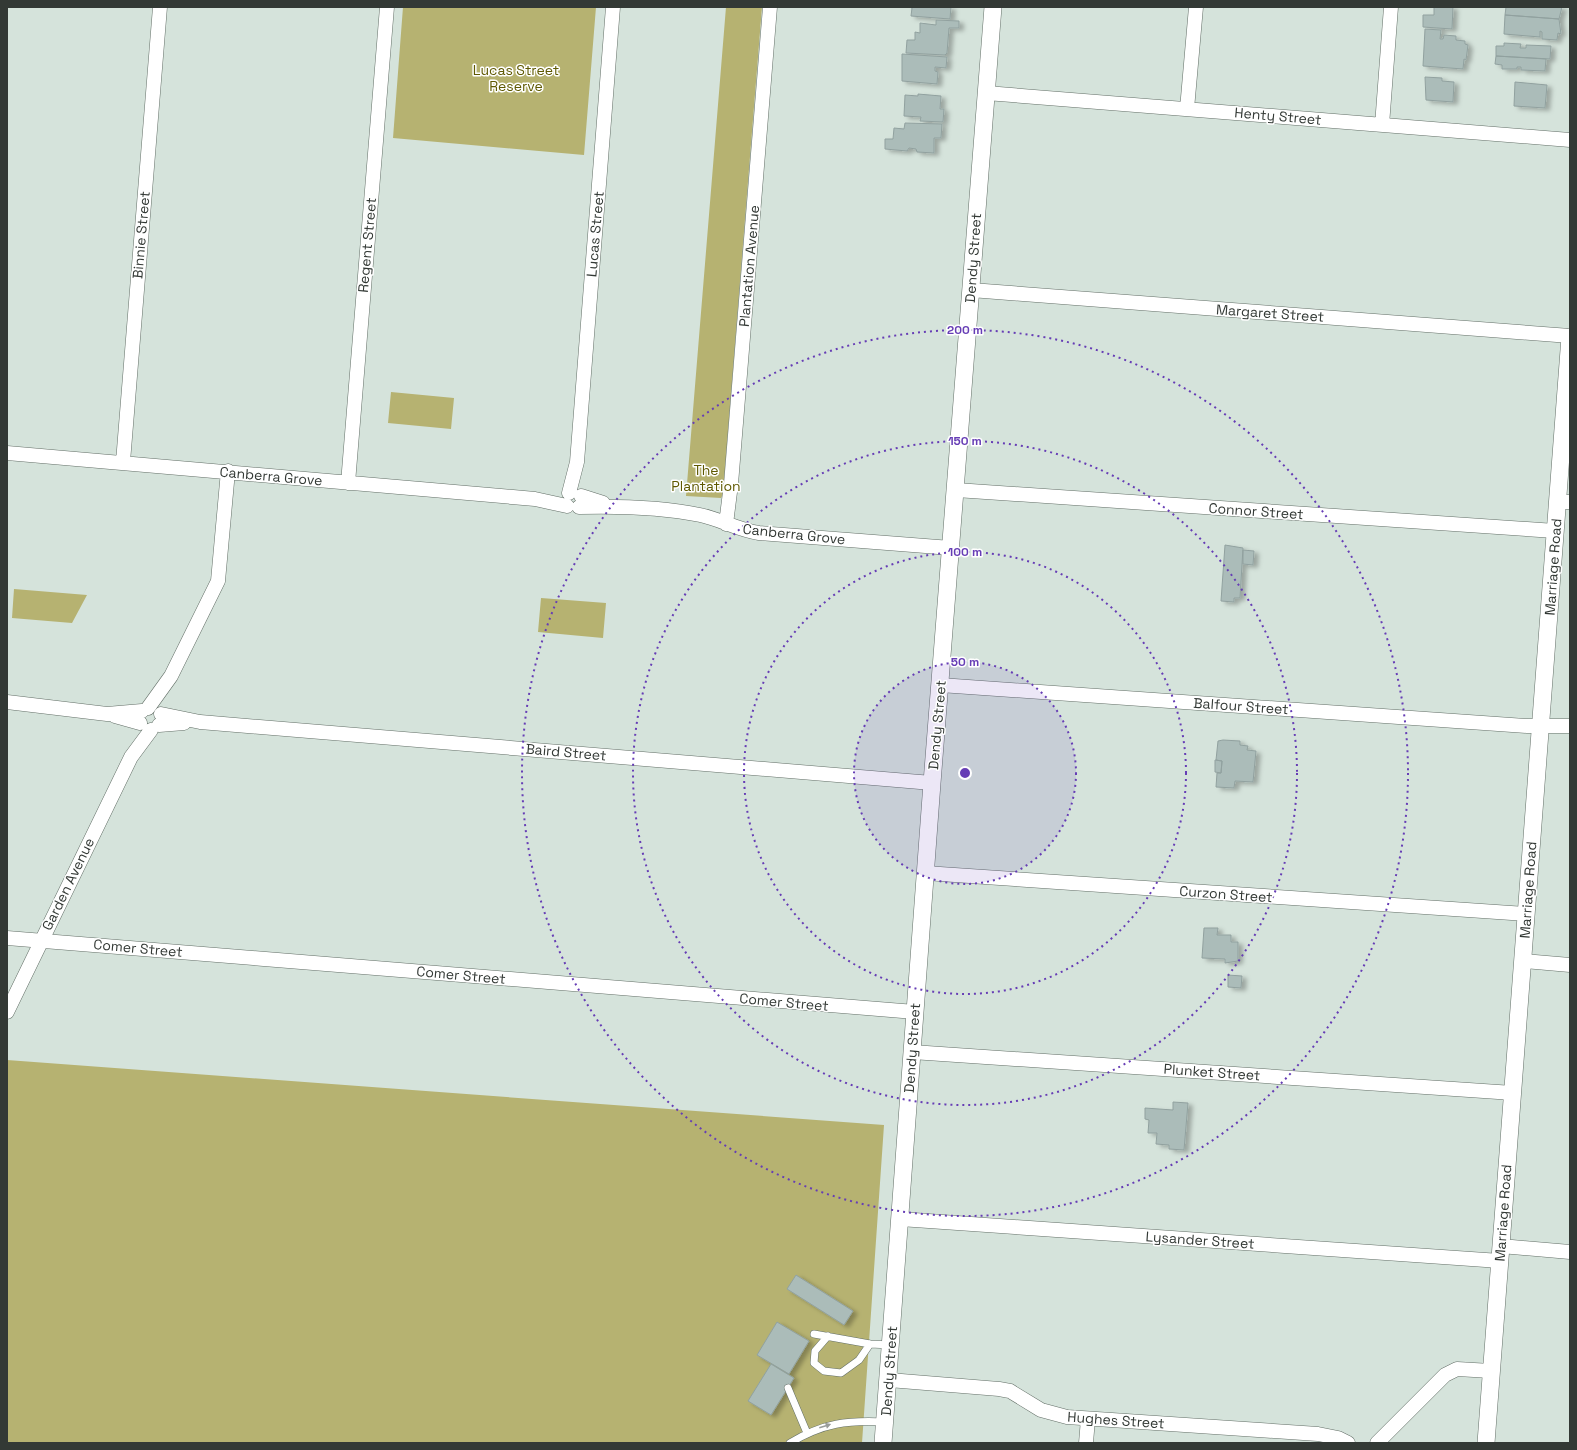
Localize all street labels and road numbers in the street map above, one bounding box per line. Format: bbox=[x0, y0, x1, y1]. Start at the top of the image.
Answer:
street label: Henty Street bbox=[1234, 103, 1322, 129]
street label: Binnie Street bbox=[128, 190, 154, 280]
street label: Lucas Street bbox=[582, 190, 608, 278]
street label: Regent Street bbox=[354, 197, 380, 293]
street label: Plantation Avenue bbox=[735, 204, 763, 328]
street label: Dendy Street bbox=[961, 212, 985, 304]
street label: Margaret Street bbox=[1215, 300, 1325, 326]
street label: Canberra Grove bbox=[219, 463, 323, 489]
street label: Connor Street bbox=[1208, 499, 1304, 523]
street label: Marriage Road bbox=[1541, 518, 1565, 616]
street label: Canberra Grove bbox=[742, 520, 846, 548]
street label: Dendy Street bbox=[924, 679, 950, 771]
street label: Balfour Street bbox=[1193, 694, 1289, 718]
street label: Baird Street bbox=[525, 739, 607, 765]
street label: Garden Avenue bbox=[38, 835, 98, 933]
street label: Marriage Road bbox=[1516, 841, 1540, 939]
street label: Curzon Street bbox=[1179, 882, 1273, 906]
street label: Comer Street bbox=[93, 935, 183, 961]
street label: Comer Street bbox=[416, 962, 506, 988]
street label: Comer Street bbox=[739, 989, 829, 1015]
street label: Dendy Street bbox=[900, 1002, 924, 1094]
street label: Plunket Street bbox=[1163, 1060, 1261, 1084]
street label: Marriage Road bbox=[1491, 1164, 1515, 1262]
street label: Lysander Street bbox=[1145, 1227, 1255, 1253]
street label: Dendy Street bbox=[877, 1325, 901, 1417]
street label: Hughes Street bbox=[1067, 1408, 1165, 1432]

